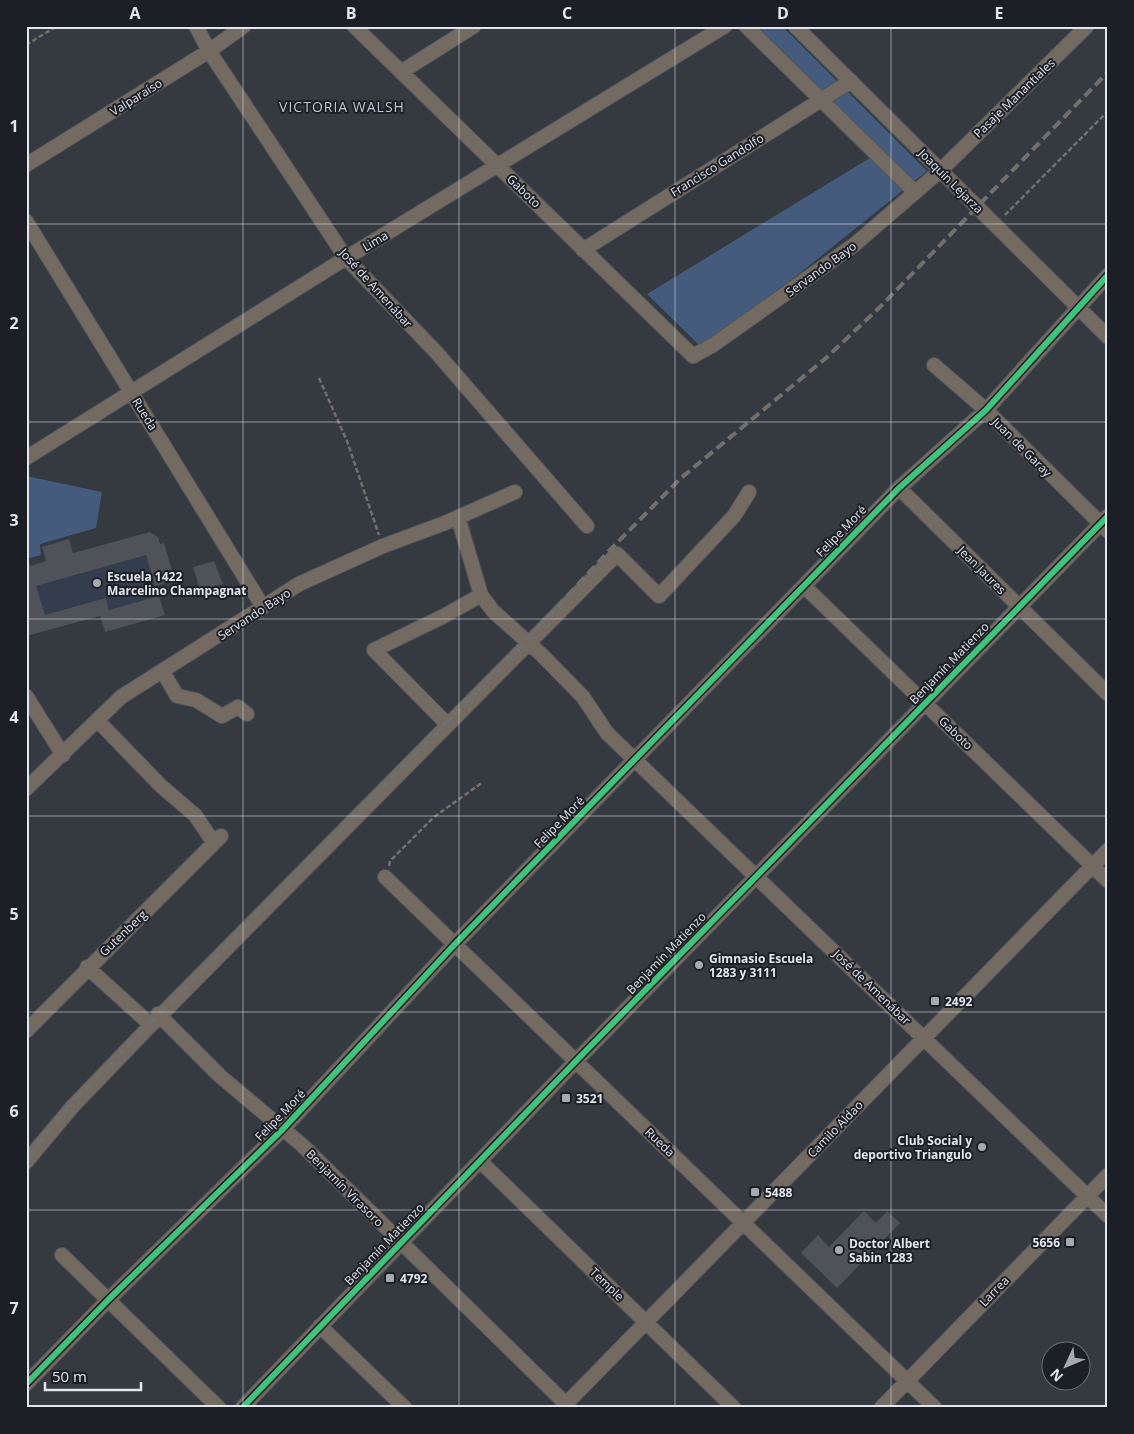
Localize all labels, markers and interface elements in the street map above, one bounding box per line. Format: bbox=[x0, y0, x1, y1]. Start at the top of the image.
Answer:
text: A bbox=[129, 2, 141, 24]
text: B bbox=[346, 2, 356, 24]
text: C bbox=[562, 2, 572, 24]
text: D bbox=[777, 2, 789, 24]
text: E bbox=[995, 2, 1004, 24]
street label: Pasaje Manantiales bbox=[969, 54, 1059, 141]
street label: Valparaíso bbox=[107, 74, 165, 120]
district label: VICTORIA WALSH bbox=[279, 97, 405, 116]
text: 1 bbox=[9, 115, 19, 137]
street label: Francisco Gandolfo bbox=[667, 129, 767, 201]
street label: Joaquín Lejarza bbox=[914, 144, 987, 217]
street label: Gaboto bbox=[503, 170, 545, 212]
street label: Lima bbox=[359, 227, 391, 255]
street label: Servando Bayo bbox=[782, 238, 860, 300]
street label: José de Amenábar bbox=[335, 244, 416, 332]
text: 2 bbox=[9, 312, 19, 334]
street label: Rueda bbox=[128, 394, 162, 434]
street label: Juan de Garay bbox=[988, 413, 1056, 481]
street label: Felipe Moré bbox=[812, 501, 870, 561]
text: 3 bbox=[9, 509, 19, 531]
street label: Jean Jaures bbox=[953, 541, 1010, 598]
place label: Escuela 1422 Marcelino Champagnat bbox=[107, 568, 247, 599]
marker: Escuela 1422 Marcelino Champagnat bbox=[91, 577, 103, 589]
street label: Servando Bayo bbox=[214, 584, 294, 644]
street label: Benjamín Matienzo bbox=[905, 618, 993, 708]
text: 4 bbox=[9, 706, 19, 728]
street label: Gaboto bbox=[935, 712, 977, 754]
street label: Felipe Moré bbox=[530, 792, 588, 852]
text: 5 bbox=[9, 903, 19, 925]
street label: Gutenberg bbox=[96, 906, 151, 960]
street label: Benjamín Matienzo bbox=[622, 908, 710, 998]
street label: José de Amenábar bbox=[829, 945, 915, 1028]
place label: Gimnasio Escuela 1283 y 3111 bbox=[709, 950, 813, 981]
marker: Gimnasio Escuela 1283 y 3111 bbox=[693, 959, 705, 971]
place label: 2492 bbox=[945, 993, 973, 1010]
marker: 2492 bbox=[929, 995, 941, 1007]
street label: Felipe Moré bbox=[251, 1085, 309, 1145]
place label: 3521 bbox=[576, 1090, 603, 1107]
marker: 3521 bbox=[560, 1092, 572, 1104]
street label: Camilo Aldao bbox=[803, 1097, 867, 1161]
text: 6 bbox=[9, 1100, 19, 1122]
street label: Rueda bbox=[641, 1124, 679, 1160]
place label: Club Social y deportivo Triangulo bbox=[854, 1132, 972, 1163]
marker: Club Social y deportivo Triangulo bbox=[976, 1141, 988, 1153]
street label: Benjamín Virasoro bbox=[303, 1146, 387, 1230]
place label: 5488 bbox=[765, 1184, 793, 1201]
marker: 5488 bbox=[749, 1186, 761, 1198]
street label: Benjamín Matienzo bbox=[340, 1199, 428, 1289]
place label: 5656 bbox=[1033, 1234, 1060, 1251]
place label: Doctor Albert Sabin 1283 bbox=[849, 1235, 930, 1266]
marker: 5656 bbox=[1064, 1236, 1076, 1248]
marker: Doctor Albert Sabin 1283 bbox=[833, 1244, 845, 1256]
street label: Temple bbox=[586, 1263, 628, 1305]
place label: 4792 bbox=[400, 1270, 428, 1287]
marker: 4792 bbox=[384, 1272, 396, 1284]
street label: Larrea bbox=[975, 1272, 1013, 1310]
text: 7 bbox=[9, 1297, 19, 1319]
north arrow bbox=[1042, 1342, 1092, 1392]
scale bar bbox=[45, 1359, 141, 1391]
text: N bbox=[1045, 1365, 1067, 1386]
text: 50 m bbox=[52, 1366, 87, 1386]

